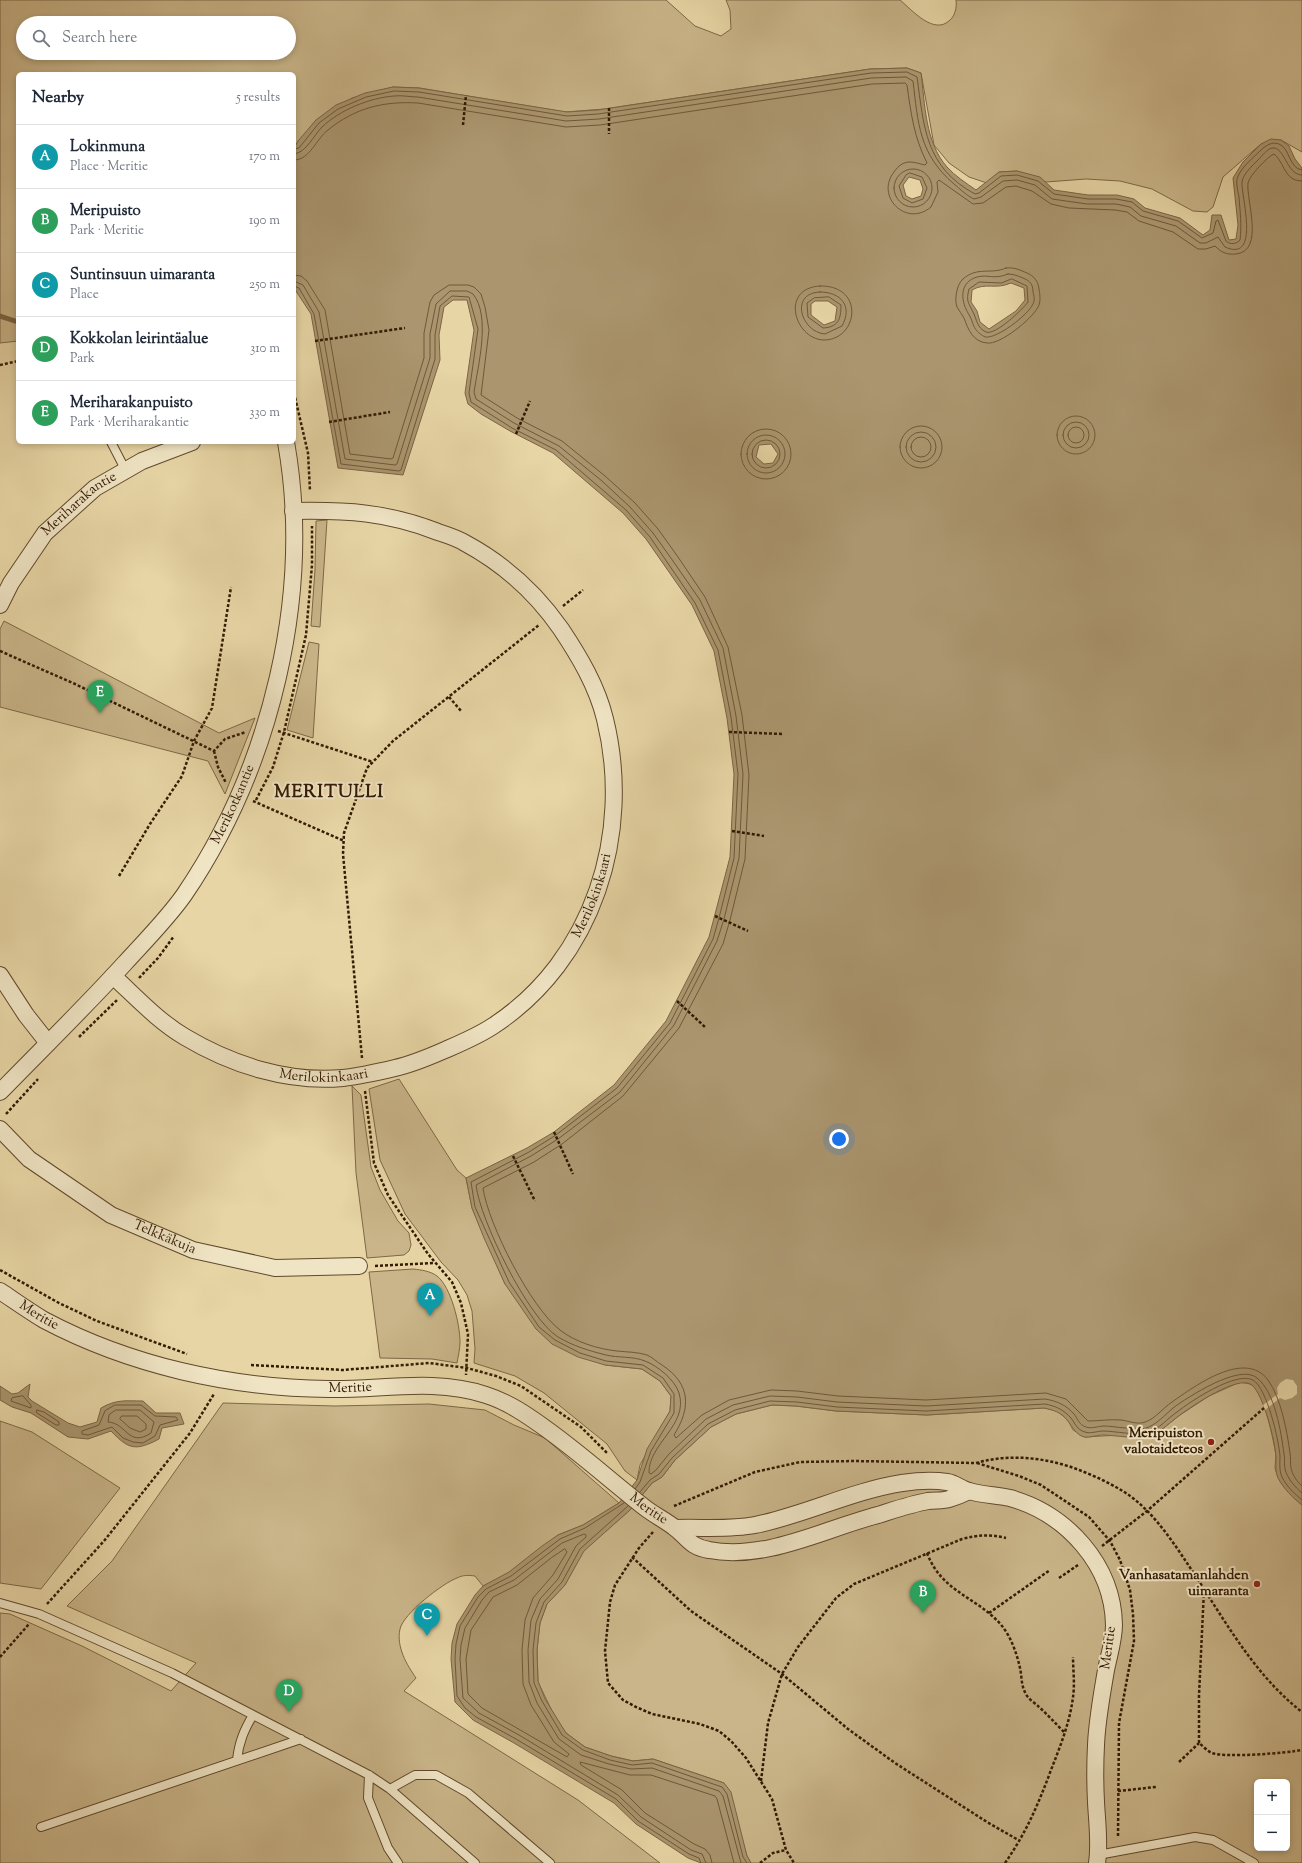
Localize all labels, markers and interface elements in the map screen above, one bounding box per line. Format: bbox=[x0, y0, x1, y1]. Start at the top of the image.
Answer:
search box bbox=[16, 16, 296, 60]
icon: search bbox=[30, 27, 52, 49]
text: Search here bbox=[62, 28, 137, 49]
text: Nearby bbox=[32, 86, 84, 110]
text: 5 results bbox=[236, 89, 280, 107]
text: Lokinmuna bbox=[70, 137, 145, 158]
text: A bbox=[40, 148, 50, 166]
text: 170 m bbox=[249, 148, 280, 166]
text: Place · Meritie bbox=[70, 158, 148, 176]
text: Meripuisto bbox=[70, 201, 141, 222]
text: B bbox=[41, 212, 49, 230]
text: 190 m bbox=[249, 212, 280, 230]
text: Park · Meritie bbox=[70, 222, 144, 240]
text: Suntinsuun uimaranta bbox=[70, 265, 215, 286]
text: C bbox=[40, 276, 50, 294]
text: 250 m bbox=[249, 276, 280, 294]
text: Place bbox=[70, 286, 99, 304]
text: Kokkolan leirintäalue bbox=[70, 329, 208, 350]
text: D bbox=[40, 340, 50, 358]
text: 310 m bbox=[250, 340, 280, 358]
text: Park bbox=[70, 350, 95, 368]
text: Meriharakanpuisto bbox=[70, 393, 193, 414]
text: E bbox=[41, 404, 49, 422]
text: 330 m bbox=[249, 404, 280, 422]
text: Park · Meriharakantie bbox=[70, 414, 189, 432]
street label: Meriharakantie bbox=[37, 468, 121, 541]
pin: E bbox=[87, 680, 113, 713]
street label: Merikotkantie bbox=[207, 762, 260, 848]
district label: MERITULLI bbox=[274, 780, 384, 806]
street label: Merilokinkaari bbox=[568, 852, 617, 942]
street label: Merilokinkaari bbox=[278, 1064, 370, 1089]
your location bbox=[829, 1129, 849, 1149]
street label: Telkkäkuja bbox=[130, 1215, 199, 1260]
pin: A bbox=[417, 1283, 443, 1316]
street label: Meritie bbox=[15, 1296, 62, 1336]
street label: Meritie bbox=[329, 1378, 373, 1399]
place label: Meripuiston valotaideteos bbox=[1124, 1424, 1204, 1460]
marker: Meripuiston valotaideteos bbox=[1206, 1437, 1216, 1447]
street label: Meritie bbox=[624, 1489, 671, 1530]
place label: Vanhasatamanlahden uimaranta bbox=[1119, 1566, 1250, 1602]
marker: Vanhasatamanlahden uimaranta bbox=[1252, 1579, 1262, 1589]
pin: B bbox=[910, 1580, 936, 1613]
pin: C bbox=[414, 1603, 440, 1636]
street label: Meritie bbox=[1096, 1625, 1122, 1671]
pin: D bbox=[276, 1679, 302, 1712]
map controls bbox=[1254, 1779, 1290, 1851]
button: + bbox=[1254, 1779, 1290, 1815]
button: − bbox=[1254, 1815, 1290, 1851]

